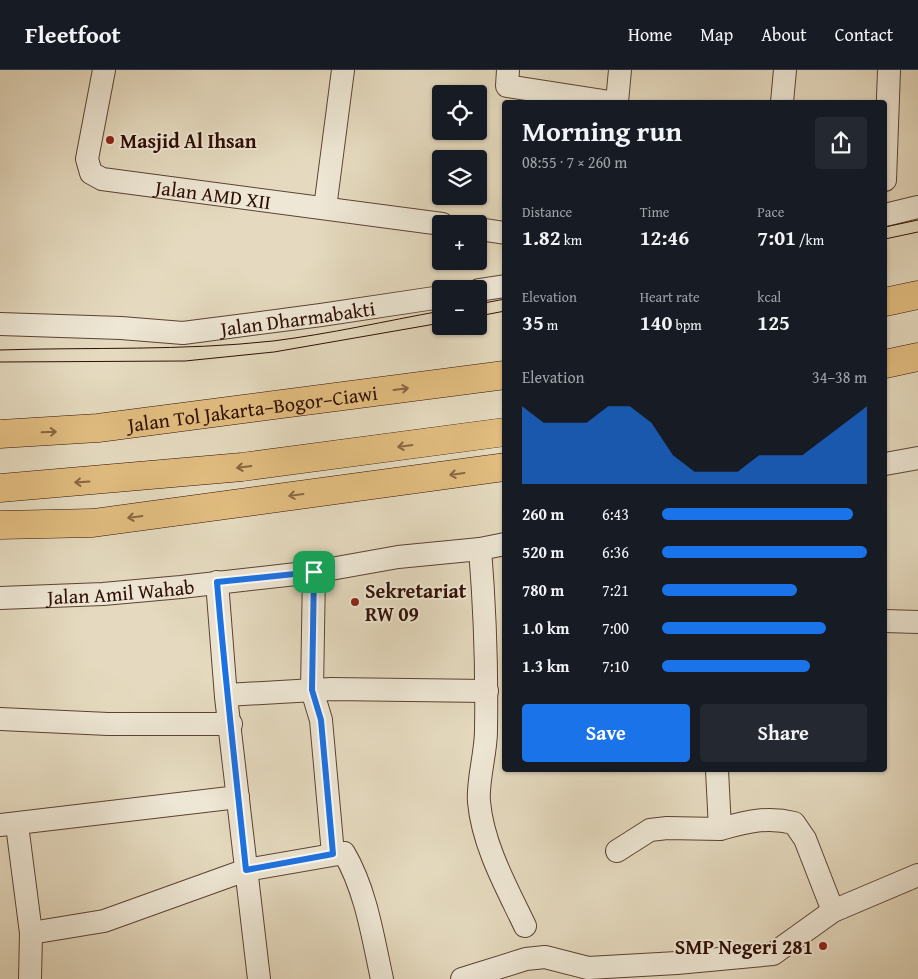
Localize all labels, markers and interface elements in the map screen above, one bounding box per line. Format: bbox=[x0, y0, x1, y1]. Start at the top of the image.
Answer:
text: Fleetfoot bbox=[25, 17, 121, 52]
text: Home bbox=[628, 21, 672, 48]
text: Map bbox=[700, 21, 733, 48]
text: About bbox=[761, 21, 807, 48]
text: Contact bbox=[835, 21, 893, 48]
map controls bbox=[432, 85, 487, 335]
button: locate bbox=[432, 85, 487, 140]
text: Morning run bbox=[522, 110, 682, 151]
button: share bbox=[815, 117, 867, 169]
place label: Masjid Al Ihsan bbox=[120, 126, 257, 155]
marker: Masjid Al Ihsan bbox=[104, 134, 116, 146]
button: layers bbox=[432, 150, 487, 205]
text: 08:55 · 7 × 260 m bbox=[522, 150, 627, 174]
street label: Jalan AMD XII bbox=[151, 171, 273, 216]
text: Distance bbox=[522, 202, 572, 222]
text: Time bbox=[640, 202, 669, 222]
text: Pace bbox=[757, 202, 784, 222]
button: + bbox=[432, 215, 487, 270]
text: 1.82 bbox=[522, 222, 561, 253]
text: 12:46 bbox=[640, 222, 689, 253]
text: 7:01 bbox=[757, 222, 796, 253]
text: km bbox=[561, 230, 582, 250]
text: /km bbox=[796, 230, 824, 250]
button: − bbox=[432, 280, 487, 335]
text: Elevation bbox=[522, 287, 577, 307]
text: Heart rate bbox=[640, 287, 700, 307]
text: kcal bbox=[757, 287, 781, 307]
street label: Jalan Dharmabakti bbox=[216, 293, 377, 343]
text: 35 bbox=[522, 307, 544, 338]
text: 140 bbox=[640, 307, 672, 338]
text: 125 bbox=[757, 307, 790, 338]
text: m bbox=[544, 315, 558, 335]
text: bpm bbox=[672, 315, 702, 335]
text: Elevation bbox=[522, 365, 585, 389]
text: 34–38 m bbox=[812, 365, 867, 389]
street label: Jalan Tol Jakarta–Bogor–Ciawi bbox=[123, 377, 380, 439]
one-way arrow bbox=[393, 383, 409, 393]
one-way arrow bbox=[40, 428, 56, 437]
one-way arrow bbox=[397, 441, 413, 451]
one-way arrow bbox=[236, 462, 252, 472]
one-way arrow bbox=[449, 469, 465, 479]
one-way arrow bbox=[74, 477, 90, 487]
one-way arrow bbox=[288, 491, 304, 501]
text: 260 m bbox=[522, 502, 564, 526]
text: 6:43 bbox=[602, 502, 629, 526]
one-way arrow bbox=[127, 512, 143, 522]
text: 520 m bbox=[522, 540, 564, 564]
text: 6:36 bbox=[602, 540, 629, 564]
pin bbox=[293, 551, 335, 593]
icon: arrive bbox=[300, 558, 328, 586]
street label: Jalan Amil Wahab bbox=[44, 571, 196, 611]
place label: Sekretariat RW 09 bbox=[365, 576, 467, 628]
text: 780 m bbox=[522, 578, 564, 602]
text: 7:21 bbox=[602, 578, 629, 602]
marker: Sekretariat RW 09 bbox=[349, 596, 361, 608]
text: 1.0 km bbox=[522, 616, 569, 640]
text: 7:00 bbox=[602, 616, 629, 640]
text: 1.3 km bbox=[522, 654, 569, 678]
text: 7:10 bbox=[602, 654, 629, 678]
button: Save bbox=[522, 704, 690, 762]
button: Share bbox=[700, 704, 867, 762]
place label: SMP Negeri 281 bbox=[675, 932, 813, 961]
marker: SMP Negeri 281 bbox=[817, 940, 829, 952]

